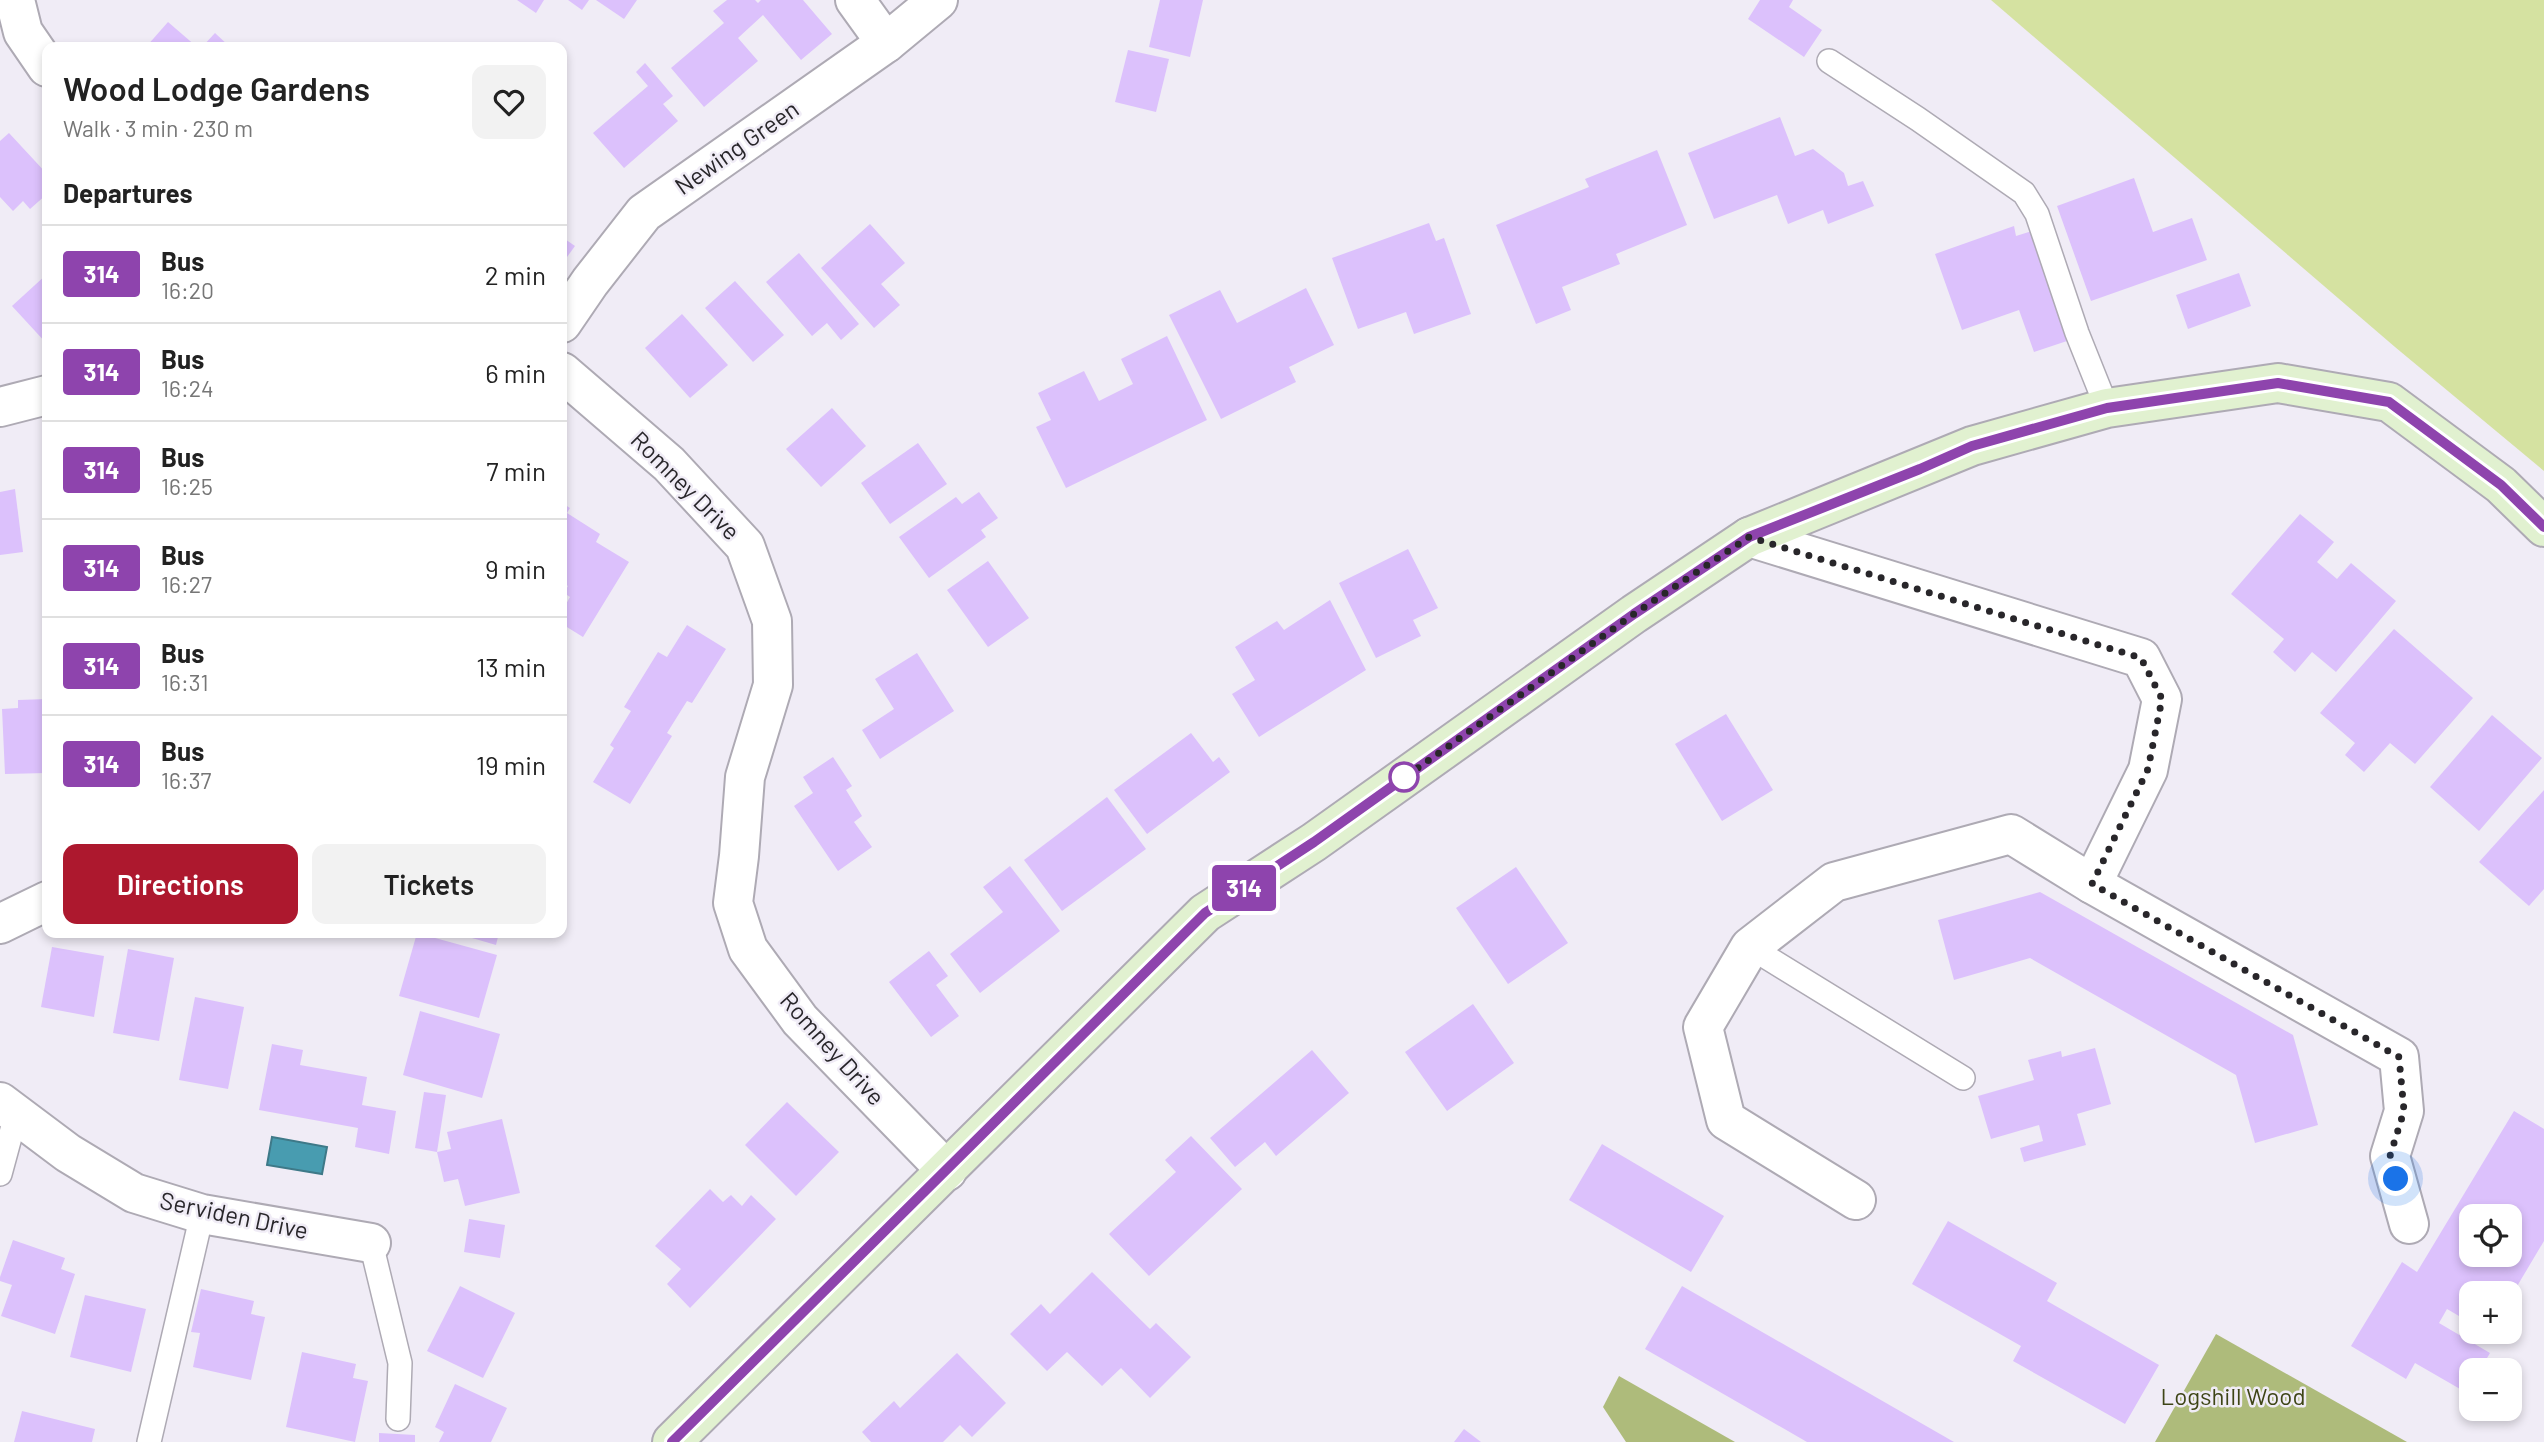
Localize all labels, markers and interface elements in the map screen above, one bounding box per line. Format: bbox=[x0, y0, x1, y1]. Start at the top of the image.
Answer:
button: heart bbox=[472, 65, 546, 139]
text: Wood Lodge Gardens bbox=[63, 68, 370, 108]
street label: Newing Green bbox=[669, 93, 804, 200]
text: Walk · 3 min · 230 m bbox=[63, 114, 253, 142]
text: Departures bbox=[63, 177, 193, 208]
text: Bus bbox=[161, 245, 204, 276]
text: 314 bbox=[84, 259, 119, 288]
text: 2 min bbox=[485, 259, 546, 290]
text: 16:20 bbox=[161, 276, 214, 304]
text: Bus bbox=[161, 343, 204, 374]
text: 314 bbox=[84, 357, 119, 386]
text: 6 min bbox=[485, 357, 546, 388]
text: 16:24 bbox=[161, 374, 214, 402]
street label: Romney Drive bbox=[626, 424, 747, 545]
text: Bus bbox=[161, 441, 204, 472]
text: 314 bbox=[84, 455, 119, 484]
text: 7 min bbox=[486, 455, 546, 486]
text: 16:25 bbox=[161, 472, 213, 500]
text: Bus bbox=[161, 539, 204, 570]
text: 314 bbox=[84, 553, 119, 582]
text: 9 min bbox=[485, 553, 546, 584]
text: 16:27 bbox=[161, 570, 212, 598]
text: Bus bbox=[161, 637, 204, 668]
text: 314 bbox=[84, 651, 119, 680]
text: 13 min bbox=[476, 651, 546, 682]
text: 16:31 bbox=[161, 668, 208, 696]
text: Bus bbox=[161, 735, 204, 766]
text: 314 bbox=[84, 749, 119, 778]
text: 19 min bbox=[476, 749, 546, 780]
unlabelled marker bbox=[1389, 762, 1419, 792]
text: 16:37 bbox=[161, 766, 211, 794]
button: Directions bbox=[63, 844, 298, 924]
button: Tickets bbox=[312, 844, 546, 924]
line badge: 314 bbox=[1204, 865, 1284, 911]
text: 314 bbox=[1226, 873, 1262, 902]
street label: Romney Drive bbox=[775, 985, 891, 1111]
your location bbox=[2378, 1161, 2413, 1196]
street label: Serviden Drive bbox=[158, 1185, 311, 1244]
map controls bbox=[2459, 1204, 2522, 1421]
button: locate bbox=[2459, 1204, 2522, 1267]
button: + bbox=[2459, 1281, 2522, 1344]
button: − bbox=[2459, 1358, 2522, 1421]
park label: Logshill Wood bbox=[2161, 1381, 2305, 1410]

